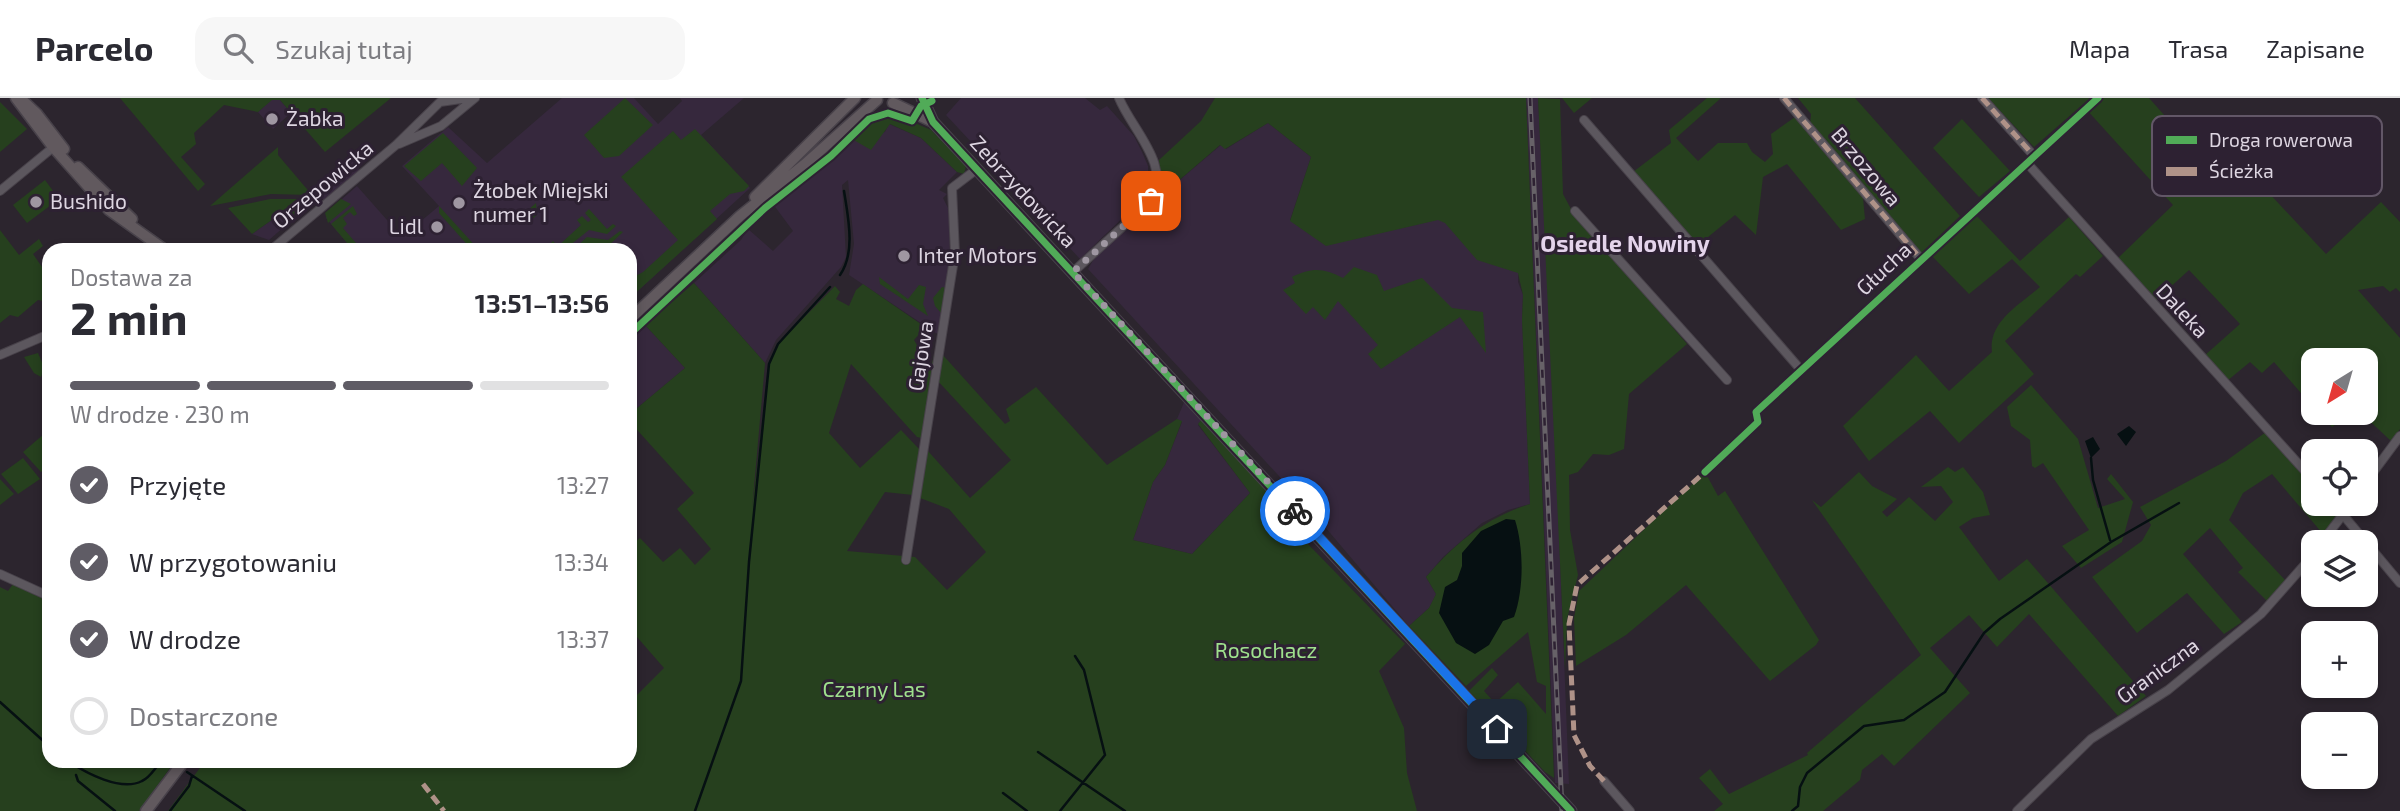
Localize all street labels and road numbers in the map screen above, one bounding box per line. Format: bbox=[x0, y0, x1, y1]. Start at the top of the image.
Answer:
street label: Brzozowa bbox=[1827, 121, 1907, 211]
street label: Zebrzydowicka bbox=[966, 130, 1082, 252]
street label: Orzepowicka bbox=[267, 135, 377, 233]
street label: Głucha bbox=[1850, 236, 1916, 300]
street label: Daleka bbox=[2152, 278, 2214, 342]
street label: Gajowa bbox=[902, 319, 938, 393]
street label: Graniczna bbox=[2111, 632, 2203, 708]

